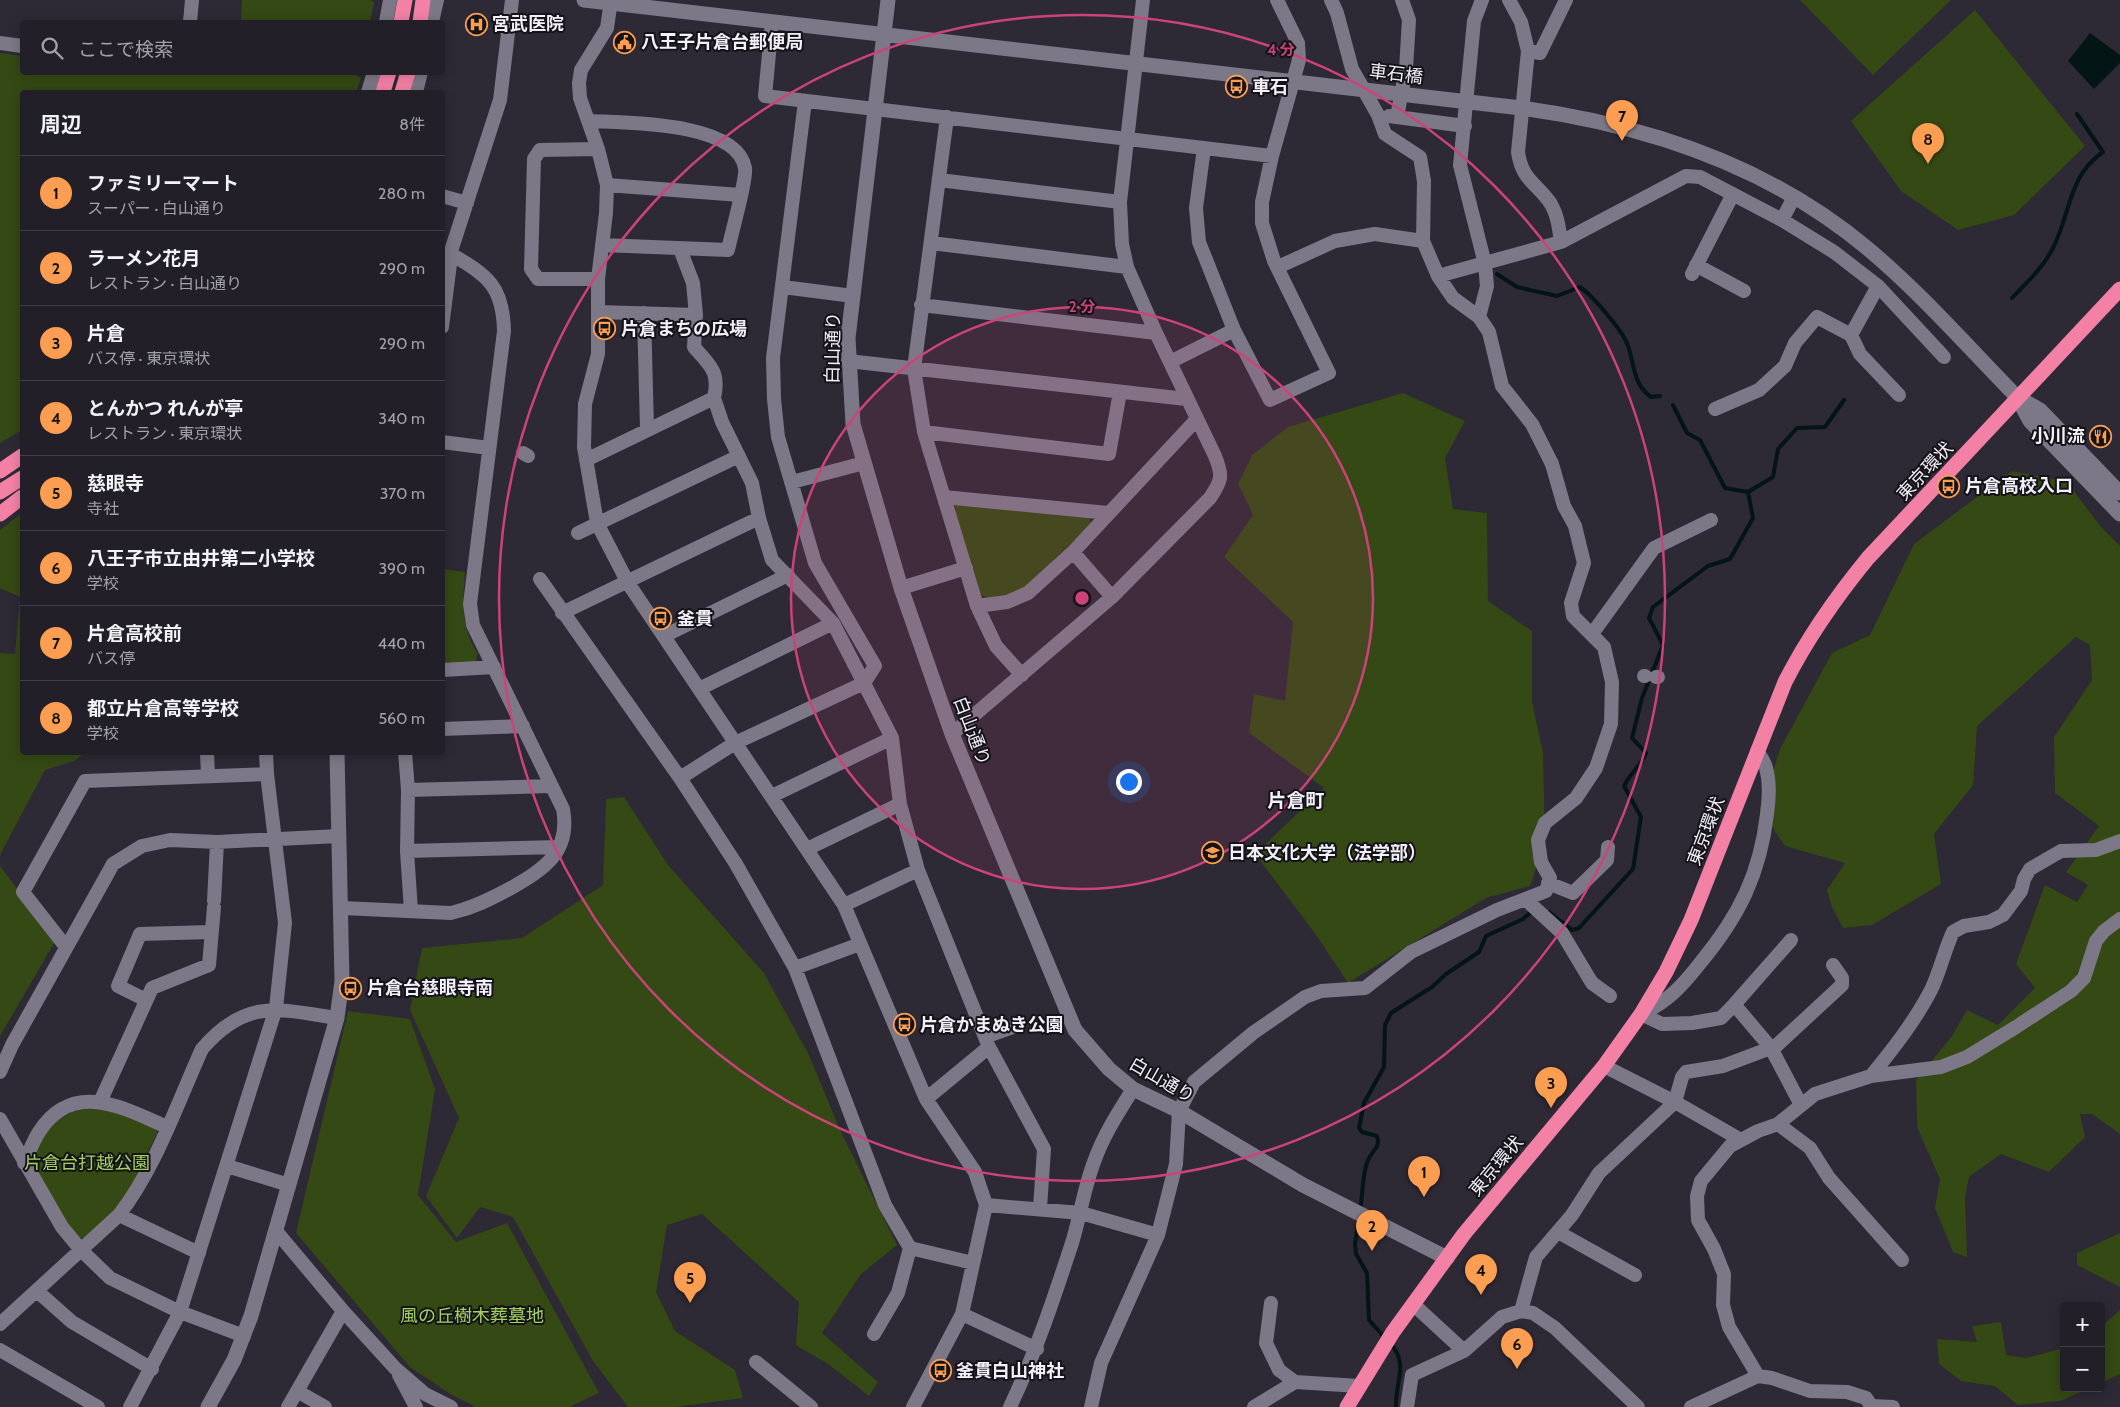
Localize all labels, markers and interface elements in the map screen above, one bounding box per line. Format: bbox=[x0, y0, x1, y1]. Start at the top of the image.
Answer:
hospital icon: 宮武医院 bbox=[464, 12, 488, 36]
place label: 宮武医院 bbox=[492, 13, 564, 35]
search box bbox=[20, 20, 445, 75]
public building icon: 八王子片倉台郵便局 bbox=[613, 30, 637, 54]
place label: 八王子片倉台郵便局 bbox=[641, 31, 803, 53]
icon: search bbox=[38, 34, 66, 62]
text: ここで検索 bbox=[78, 38, 173, 61]
text: 4 分 bbox=[1267, 41, 1295, 59]
street label: 車石橋 bbox=[1368, 60, 1424, 88]
bus stop icon: 車石 bbox=[1224, 75, 1248, 99]
place label: 車石 bbox=[1252, 76, 1288, 98]
pin: 7 bbox=[1606, 100, 1638, 141]
text: 周辺 bbox=[40, 112, 82, 137]
text: 8件 bbox=[399, 115, 425, 134]
pin: 8 bbox=[1912, 123, 1944, 164]
text: ファミリーマート bbox=[87, 172, 239, 195]
text: 1 bbox=[53, 184, 59, 203]
text: 280 m bbox=[378, 184, 425, 203]
text: スーパー · 白山通り bbox=[87, 199, 226, 218]
text: ラーメン花月 bbox=[87, 247, 200, 270]
text: 2 bbox=[52, 259, 60, 278]
text: 290 m bbox=[379, 259, 425, 278]
text: レストラン · 白山通り bbox=[87, 274, 242, 293]
text: 2 分 bbox=[1069, 298, 1095, 316]
street label: 白山通り bbox=[821, 312, 845, 384]
bus stop icon: 片倉まちの広場 bbox=[593, 317, 617, 341]
place label: 片倉まちの広場 bbox=[621, 318, 747, 340]
text: 片倉 bbox=[87, 322, 125, 345]
text: 3 bbox=[52, 334, 60, 353]
text: 290 m bbox=[379, 334, 425, 353]
text: バス停 · 東京環状 bbox=[87, 349, 210, 368]
text: とんかつ れんが亭 bbox=[87, 397, 243, 420]
text: 4 bbox=[51, 409, 61, 428]
text: 340 m bbox=[378, 409, 425, 428]
text: レストラン · 東京環状 bbox=[87, 424, 242, 443]
restaurant icon: 小川流 bbox=[2089, 424, 2113, 448]
place label: 小川流 bbox=[2031, 425, 2085, 447]
street label: 東京環状 bbox=[1892, 437, 1958, 505]
text: 慈眼寺 bbox=[87, 472, 144, 495]
bus stop icon: 片倉高校入口 bbox=[1937, 474, 1961, 498]
place label: 片倉高校入口 bbox=[1965, 475, 2073, 497]
text: 5 bbox=[52, 484, 60, 503]
text: 370 m bbox=[380, 484, 425, 503]
text: 寺社 bbox=[87, 499, 119, 518]
text: 八王子市立由井第二小学校 bbox=[87, 547, 315, 570]
text: 6 bbox=[52, 559, 61, 578]
text: 390 m bbox=[378, 559, 425, 578]
text: 学校 bbox=[87, 574, 119, 593]
centre of rings bbox=[1073, 589, 1091, 607]
bus stop icon: 釜貫 bbox=[649, 607, 673, 631]
place label: 釜貫 bbox=[677, 608, 713, 630]
text: 片倉高校前 bbox=[87, 622, 182, 645]
text: 7 bbox=[52, 634, 60, 653]
text: 440 m bbox=[378, 634, 425, 653]
text: バス停 bbox=[87, 649, 135, 668]
street label: 白山通り bbox=[949, 693, 995, 769]
text: 都立片倉高等学校 bbox=[87, 697, 239, 720]
text: 8 bbox=[51, 709, 61, 728]
text: 560 m bbox=[378, 709, 425, 728]
text: 学校 bbox=[87, 724, 119, 743]
your location bbox=[1116, 769, 1142, 795]
district label: 片倉町 bbox=[1267, 789, 1325, 812]
street label: 東京環状 bbox=[1683, 793, 1729, 869]
school or university icon: 日本文化大学（法学部） bbox=[1200, 841, 1224, 865]
place label: 日本文化大学（法学部） bbox=[1228, 842, 1426, 864]
bus stop icon: 片倉台慈眼寺南 bbox=[339, 976, 363, 1000]
place label: 片倉台慈眼寺南 bbox=[367, 977, 493, 999]
bus stop icon: 片倉かまぬき公園 bbox=[892, 1013, 916, 1037]
place label: 片倉かまぬき公園 bbox=[920, 1014, 1064, 1036]
street label: 白山通り bbox=[1125, 1052, 1199, 1108]
pin: 3 bbox=[1535, 1067, 1567, 1108]
street label: 東京環状 bbox=[1464, 1131, 1528, 1201]
park label: 片倉台打越公園 bbox=[24, 1152, 150, 1174]
pin: 1 bbox=[1408, 1156, 1440, 1197]
pin: 2 bbox=[1356, 1210, 1388, 1251]
pin: 4 bbox=[1465, 1254, 1497, 1295]
pin: 5 bbox=[674, 1262, 706, 1303]
map controls bbox=[2060, 1302, 2105, 1392]
button: + bbox=[2060, 1302, 2105, 1347]
park label: 風の丘樹木葬墓地 bbox=[400, 1305, 544, 1327]
pin: 6 bbox=[1501, 1328, 1533, 1369]
button: − bbox=[2060, 1347, 2105, 1392]
bus stop icon: 釜貫白山神社 bbox=[928, 1359, 952, 1383]
place label: 釜貫白山神社 bbox=[956, 1360, 1064, 1382]

